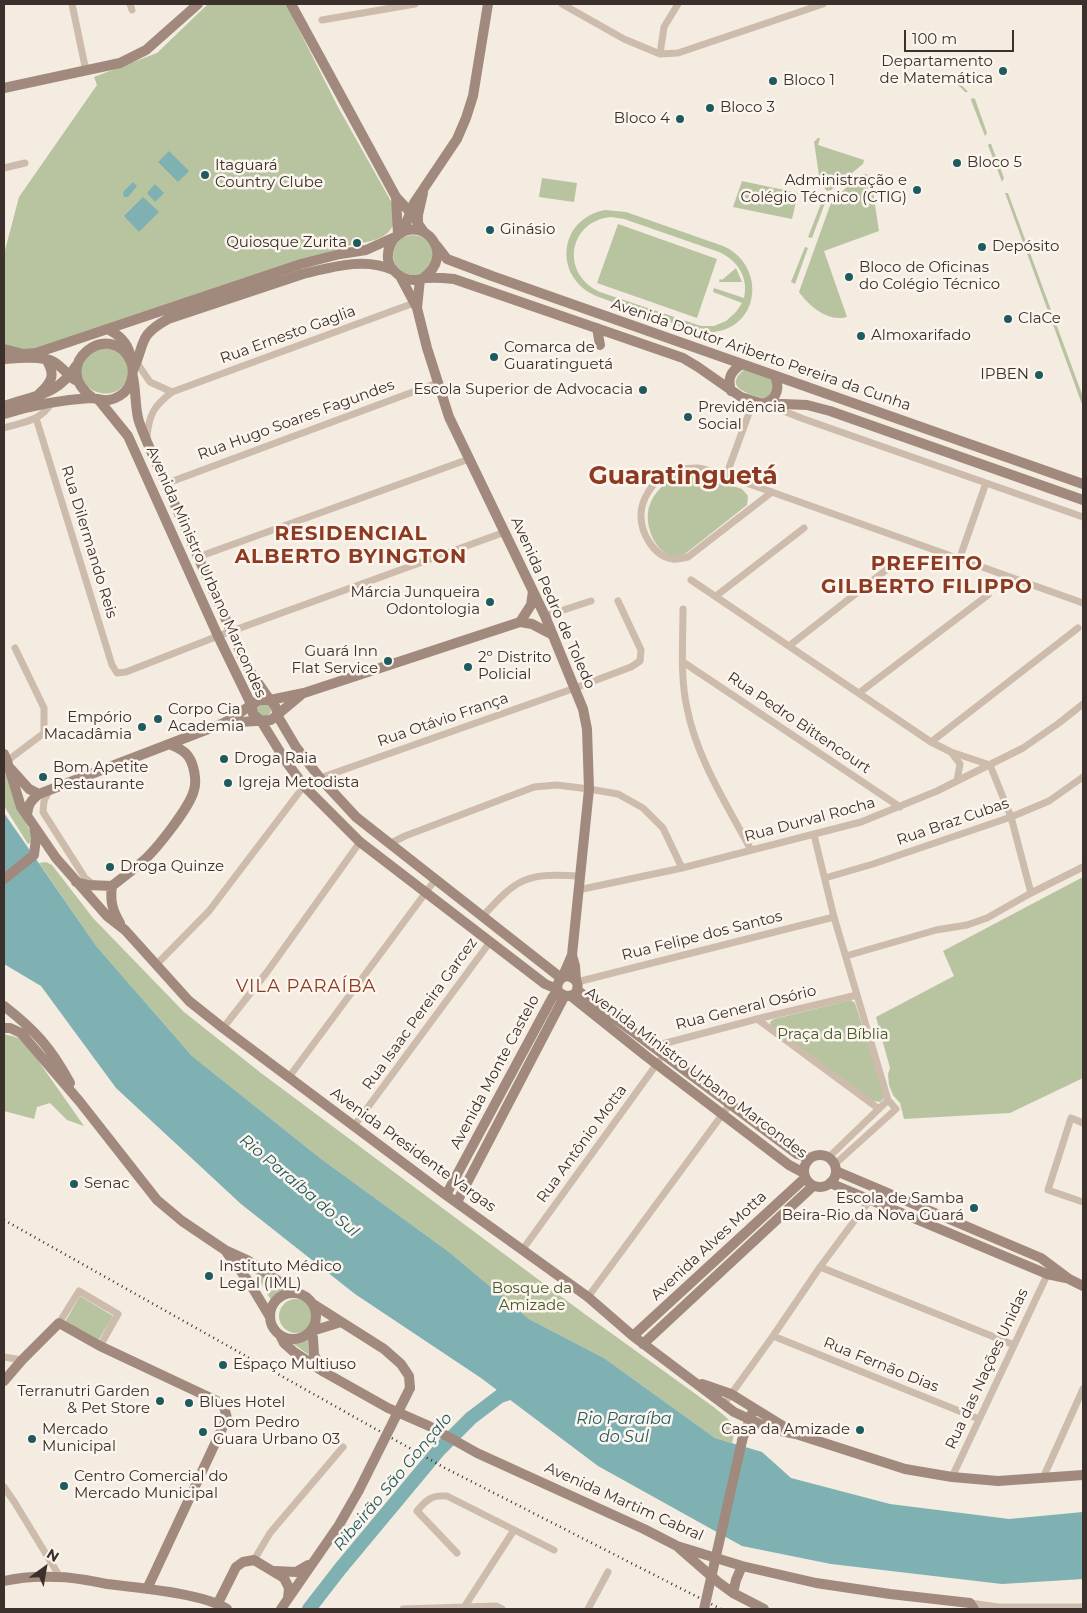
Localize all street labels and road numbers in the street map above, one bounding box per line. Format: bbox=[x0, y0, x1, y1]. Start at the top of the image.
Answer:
street label: Avenida Doutor Ariberto Pereira da Cunha bbox=[609, 295, 913, 415]
street label: Rua Ernesto Gaglia bbox=[218, 302, 358, 368]
street label: Rua Hugo Soares Fagundes bbox=[195, 376, 397, 464]
street label: Avenida Ministro Urbano Marcondes bbox=[142, 444, 270, 700]
street label: Rua Dilermando Reis bbox=[57, 463, 121, 621]
street label: Avenida Pedro de Toledo bbox=[507, 514, 599, 692]
street label: Rua Pedro Bittencourt bbox=[724, 668, 874, 778]
street label: Rua Otávio França bbox=[375, 689, 511, 751]
street label: Rua Durval Rocha bbox=[743, 794, 877, 846]
street label: Rua Braz Cubas bbox=[894, 794, 1012, 850]
street label: Rua Felipe dos Santos bbox=[620, 907, 784, 965]
street label: Rua Isaac Pereira Garcez bbox=[359, 934, 481, 1094]
street label: Rua General Osório bbox=[674, 982, 818, 1034]
street label: Avenida Ministro Urbano Marcondes bbox=[581, 984, 811, 1162]
street label: Avenida Monte Castelo bbox=[447, 992, 543, 1152]
street label: Rua Antônio Motta bbox=[533, 1081, 631, 1207]
street label: Avenida Presidente Vargas bbox=[327, 1084, 499, 1216]
street label: Avenida Alves Motta bbox=[647, 1188, 771, 1304]
street label: Rua das Nações Unidas bbox=[942, 1286, 1032, 1452]
street label: Rua Fernão Dias bbox=[821, 1334, 941, 1396]
street label: Avenida Martim Cabral bbox=[542, 1459, 706, 1545]

